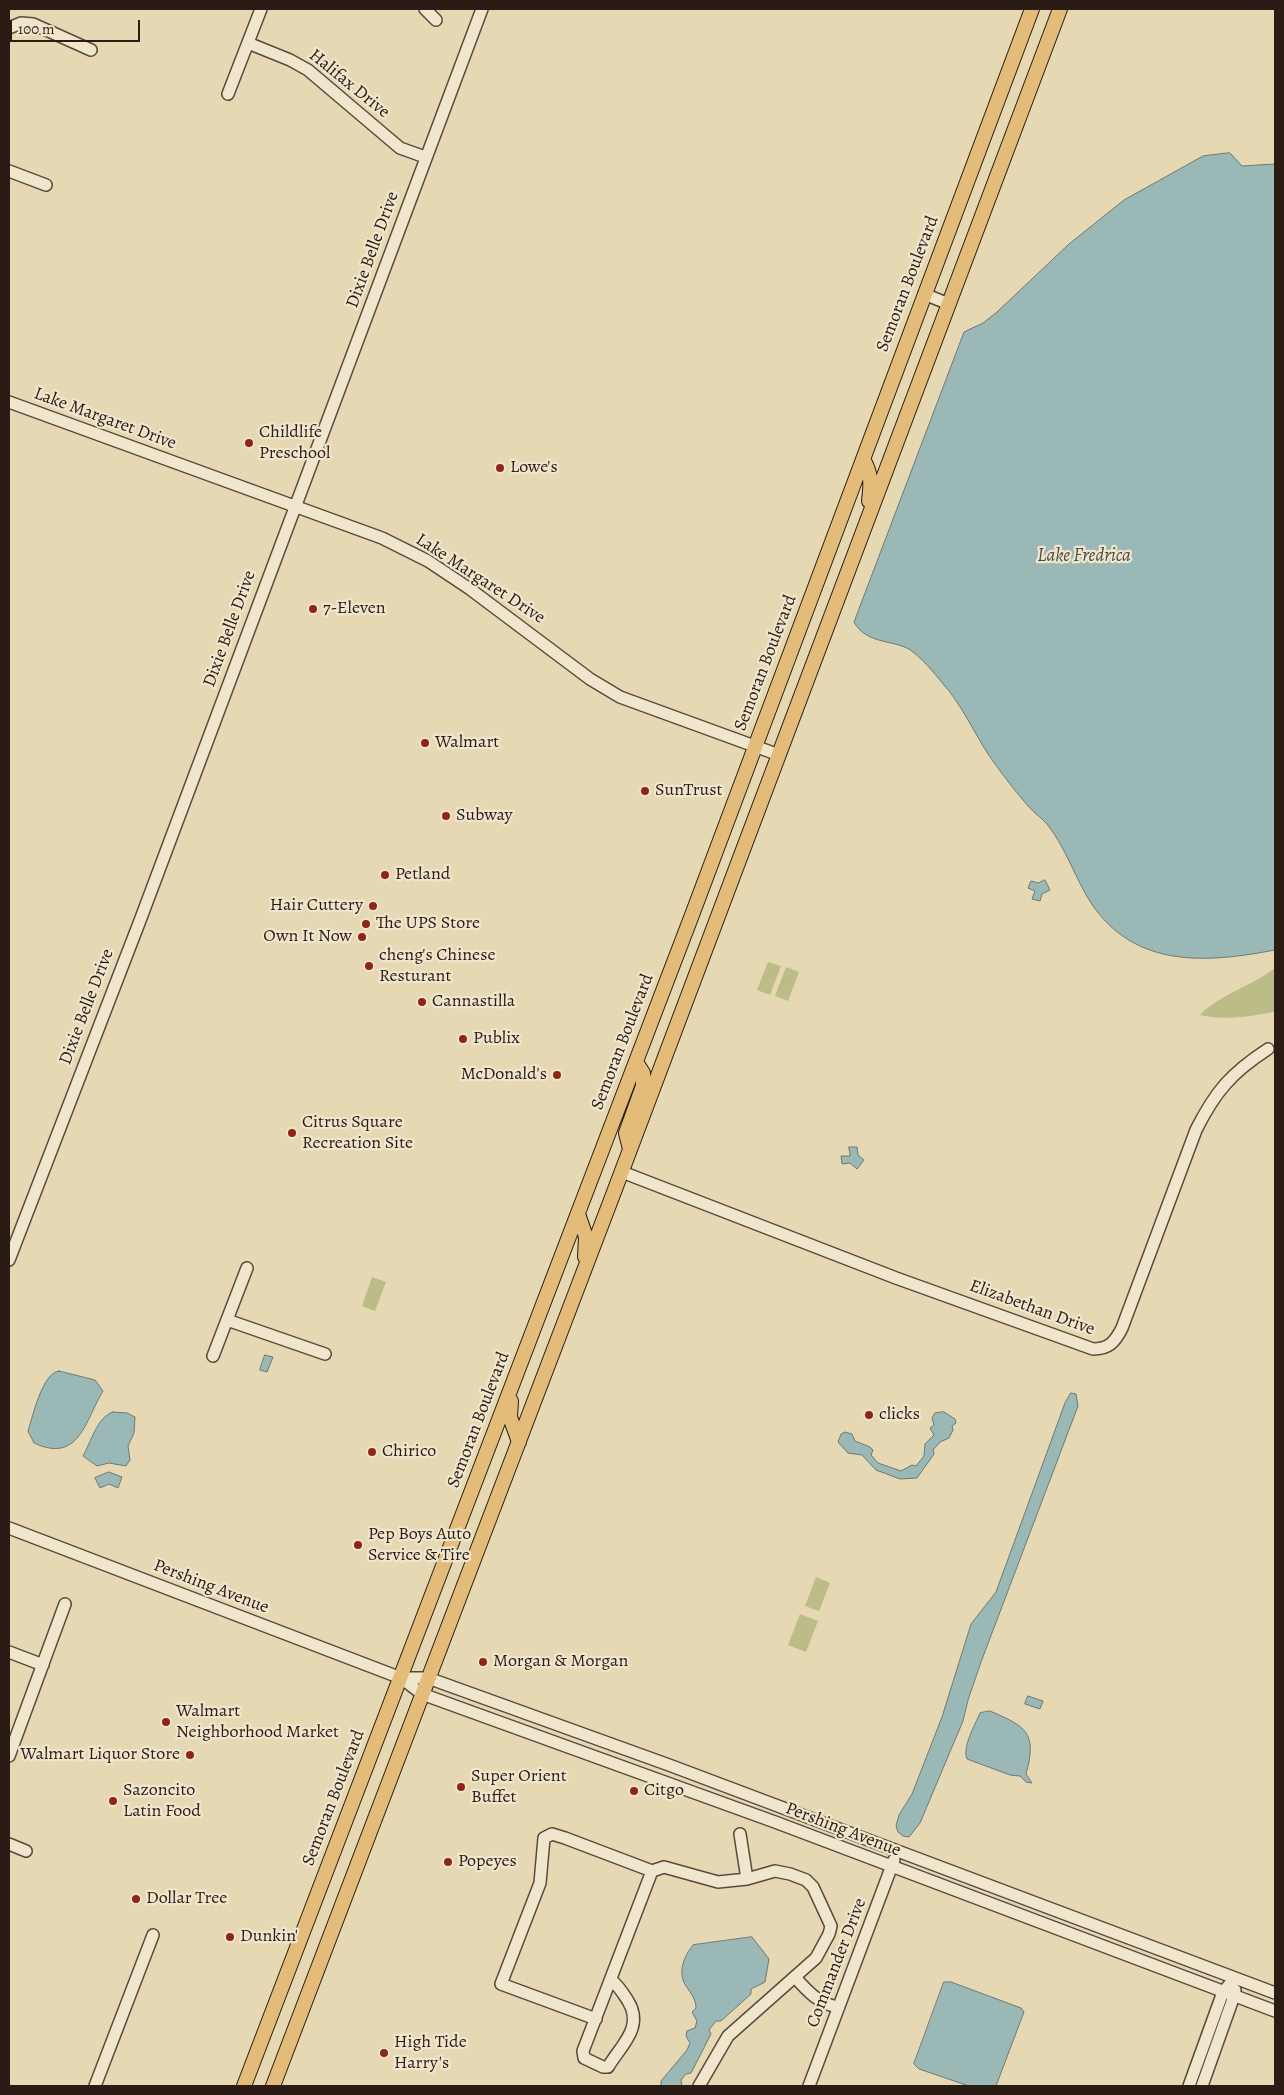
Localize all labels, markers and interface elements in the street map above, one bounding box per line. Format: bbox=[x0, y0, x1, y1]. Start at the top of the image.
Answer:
scale bar bbox=[12, 10, 142, 42]
text: 100 m bbox=[18, 19, 55, 39]
street label: Halifax Drive bbox=[304, 45, 394, 123]
street label: Dixie Belle Drive bbox=[342, 189, 404, 311]
street label: Semoran Boulevard bbox=[872, 213, 944, 355]
street label: Lake Margaret Drive bbox=[31, 383, 179, 455]
place label: Childlife Preschool bbox=[259, 422, 330, 464]
marker: Childlife Preschool bbox=[243, 437, 255, 449]
place label: Lowe's bbox=[510, 457, 558, 479]
marker: Lowe's bbox=[494, 462, 506, 474]
street label: Lake Margaret Drive bbox=[411, 529, 549, 629]
water label: Lake Fredrica bbox=[1037, 545, 1131, 567]
street label: Dixie Belle Drive bbox=[199, 568, 261, 690]
street label: Semoran Boulevard bbox=[730, 592, 802, 734]
place label: 7-Eleven bbox=[323, 598, 386, 620]
marker: 7-Eleven bbox=[307, 603, 319, 615]
place label: Walmart bbox=[435, 732, 499, 754]
marker: Walmart bbox=[419, 737, 431, 749]
place label: SunTrust bbox=[655, 780, 723, 802]
marker: SunTrust bbox=[639, 785, 651, 797]
place label: Subway bbox=[456, 805, 513, 827]
marker: Subway bbox=[440, 810, 452, 822]
place label: Petland bbox=[395, 864, 450, 886]
marker: Petland bbox=[379, 869, 391, 881]
place label: Hair Cuttery bbox=[270, 895, 363, 917]
marker: Hair Cuttery bbox=[367, 900, 379, 912]
place label: The UPS Store bbox=[376, 913, 480, 935]
marker: The UPS Store bbox=[360, 918, 372, 930]
place label: Own It Now bbox=[263, 926, 352, 948]
marker: Own It Now bbox=[356, 931, 368, 943]
place label: cheng's Chinese Resturant bbox=[379, 945, 495, 988]
street label: Dixie Belle Drive bbox=[55, 946, 119, 1068]
marker: cheng's Chinese Resturant bbox=[363, 960, 375, 972]
street label: Semoran Boulevard bbox=[587, 971, 659, 1113]
place label: Cannastilla bbox=[432, 991, 515, 1013]
marker: Cannastilla bbox=[416, 996, 428, 1008]
place label: Publix bbox=[473, 1028, 520, 1050]
marker: Publix bbox=[457, 1033, 469, 1045]
place label: McDonald's bbox=[461, 1064, 547, 1086]
marker: McDonald's bbox=[551, 1069, 563, 1081]
place label: Citrus Square Recreation Site bbox=[302, 1112, 413, 1154]
marker: Citrus Square Recreation Site bbox=[286, 1127, 298, 1139]
street label: Elizabethan Drive bbox=[966, 1275, 1098, 1341]
street label: Semoran Boulevard bbox=[443, 1349, 515, 1491]
place label: clicks bbox=[879, 1404, 920, 1426]
marker: clicks bbox=[863, 1409, 875, 1421]
place label: Chirico bbox=[382, 1441, 436, 1463]
marker: Chirico bbox=[366, 1446, 378, 1458]
place label: Pep Boys Auto Service & Tire bbox=[368, 1524, 471, 1566]
marker: Pep Boys Auto Service & Tire bbox=[352, 1539, 364, 1551]
street label: Pershing Avenue bbox=[150, 1555, 272, 1619]
place label: Morgan & Morgan bbox=[493, 1651, 628, 1673]
marker: Morgan & Morgan bbox=[477, 1656, 489, 1668]
place label: Walmart Neighborhood Market bbox=[176, 1701, 339, 1744]
marker: Walmart Neighborhood Market bbox=[160, 1716, 172, 1728]
street label: Semoran Boulevard bbox=[298, 1727, 370, 1869]
place label: Walmart Liquor Store bbox=[20, 1744, 180, 1766]
marker: Walmart Liquor Store bbox=[184, 1749, 196, 1761]
place label: Super Orient Buffet bbox=[471, 1766, 567, 1808]
place label: Sazoncito Latin Food bbox=[123, 1780, 201, 1822]
place label: Citgo bbox=[644, 1780, 684, 1802]
marker: Super Orient Buffet bbox=[455, 1781, 467, 1793]
marker: Citgo bbox=[628, 1785, 640, 1797]
marker: Sazoncito Latin Food bbox=[107, 1795, 119, 1807]
street label: Pershing Avenue bbox=[782, 1798, 904, 1862]
place label: Popeyes bbox=[458, 1851, 517, 1873]
marker: Popeyes bbox=[442, 1856, 454, 1868]
place label: Dollar Tree bbox=[146, 1888, 227, 1910]
marker: Dollar Tree bbox=[130, 1893, 142, 1905]
street label: Commander Drive bbox=[802, 1895, 872, 2031]
place label: Dunkin' bbox=[240, 1926, 298, 1948]
marker: Dunkin' bbox=[224, 1931, 236, 1943]
place label: High Tide Harry's bbox=[394, 2032, 467, 2074]
marker: High Tide Harry's bbox=[378, 2047, 390, 2059]

